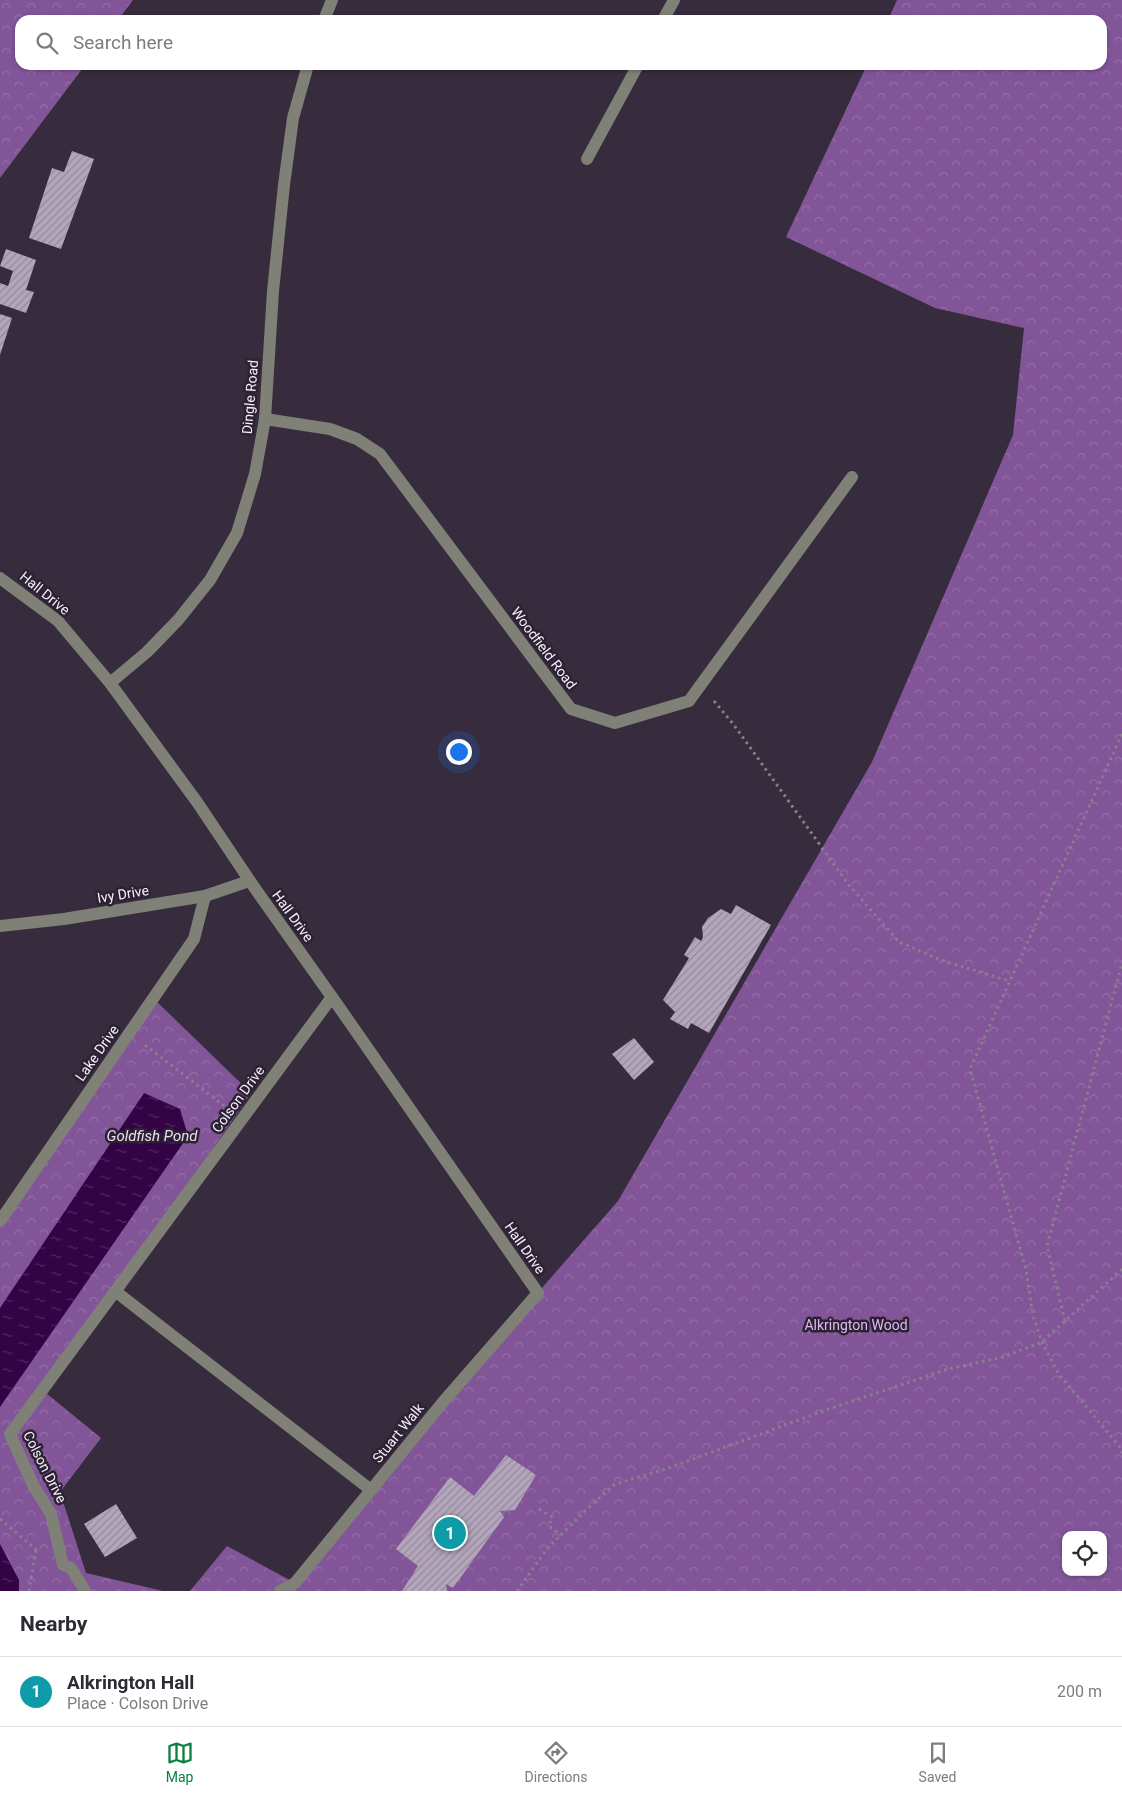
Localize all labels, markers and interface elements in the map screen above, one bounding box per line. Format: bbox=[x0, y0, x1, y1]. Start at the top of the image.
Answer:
search box bbox=[15, 15, 1107, 70]
icon: search bbox=[33, 29, 61, 57]
text: Search here bbox=[73, 31, 173, 54]
street label: Dingle Road bbox=[239, 359, 261, 435]
street label: Hall Drive bbox=[17, 568, 73, 618]
street label: Woodfield Road bbox=[508, 604, 580, 692]
your location bbox=[446, 739, 472, 765]
street label: Ivy Drive bbox=[96, 882, 150, 906]
street label: Hall Drive bbox=[269, 887, 317, 945]
street label: Lake Drive bbox=[72, 1022, 122, 1084]
street label: Colson Drive bbox=[208, 1063, 268, 1135]
water label: Goldfish Pond bbox=[107, 1127, 198, 1145]
street label: Hall Drive bbox=[501, 1219, 549, 1277]
park label: Alkrington Wood bbox=[804, 1317, 908, 1333]
street label: Stuart Walk bbox=[369, 1399, 427, 1466]
street label: Colson Drive bbox=[20, 1428, 70, 1506]
pin: 1 bbox=[434, 1514, 466, 1552]
map controls bbox=[1062, 1531, 1107, 1576]
button: locate bbox=[1062, 1531, 1107, 1576]
text: Nearby bbox=[20, 1612, 87, 1636]
text: Alkrington Hall bbox=[67, 1671, 194, 1694]
text: 1 bbox=[31, 1682, 41, 1701]
text: 200 m bbox=[1057, 1682, 1102, 1701]
text: Place · Colson Drive bbox=[67, 1694, 208, 1713]
tab: Map bbox=[166, 1739, 194, 1785]
tab: Directions bbox=[525, 1739, 588, 1785]
tab: Saved bbox=[919, 1739, 956, 1785]

